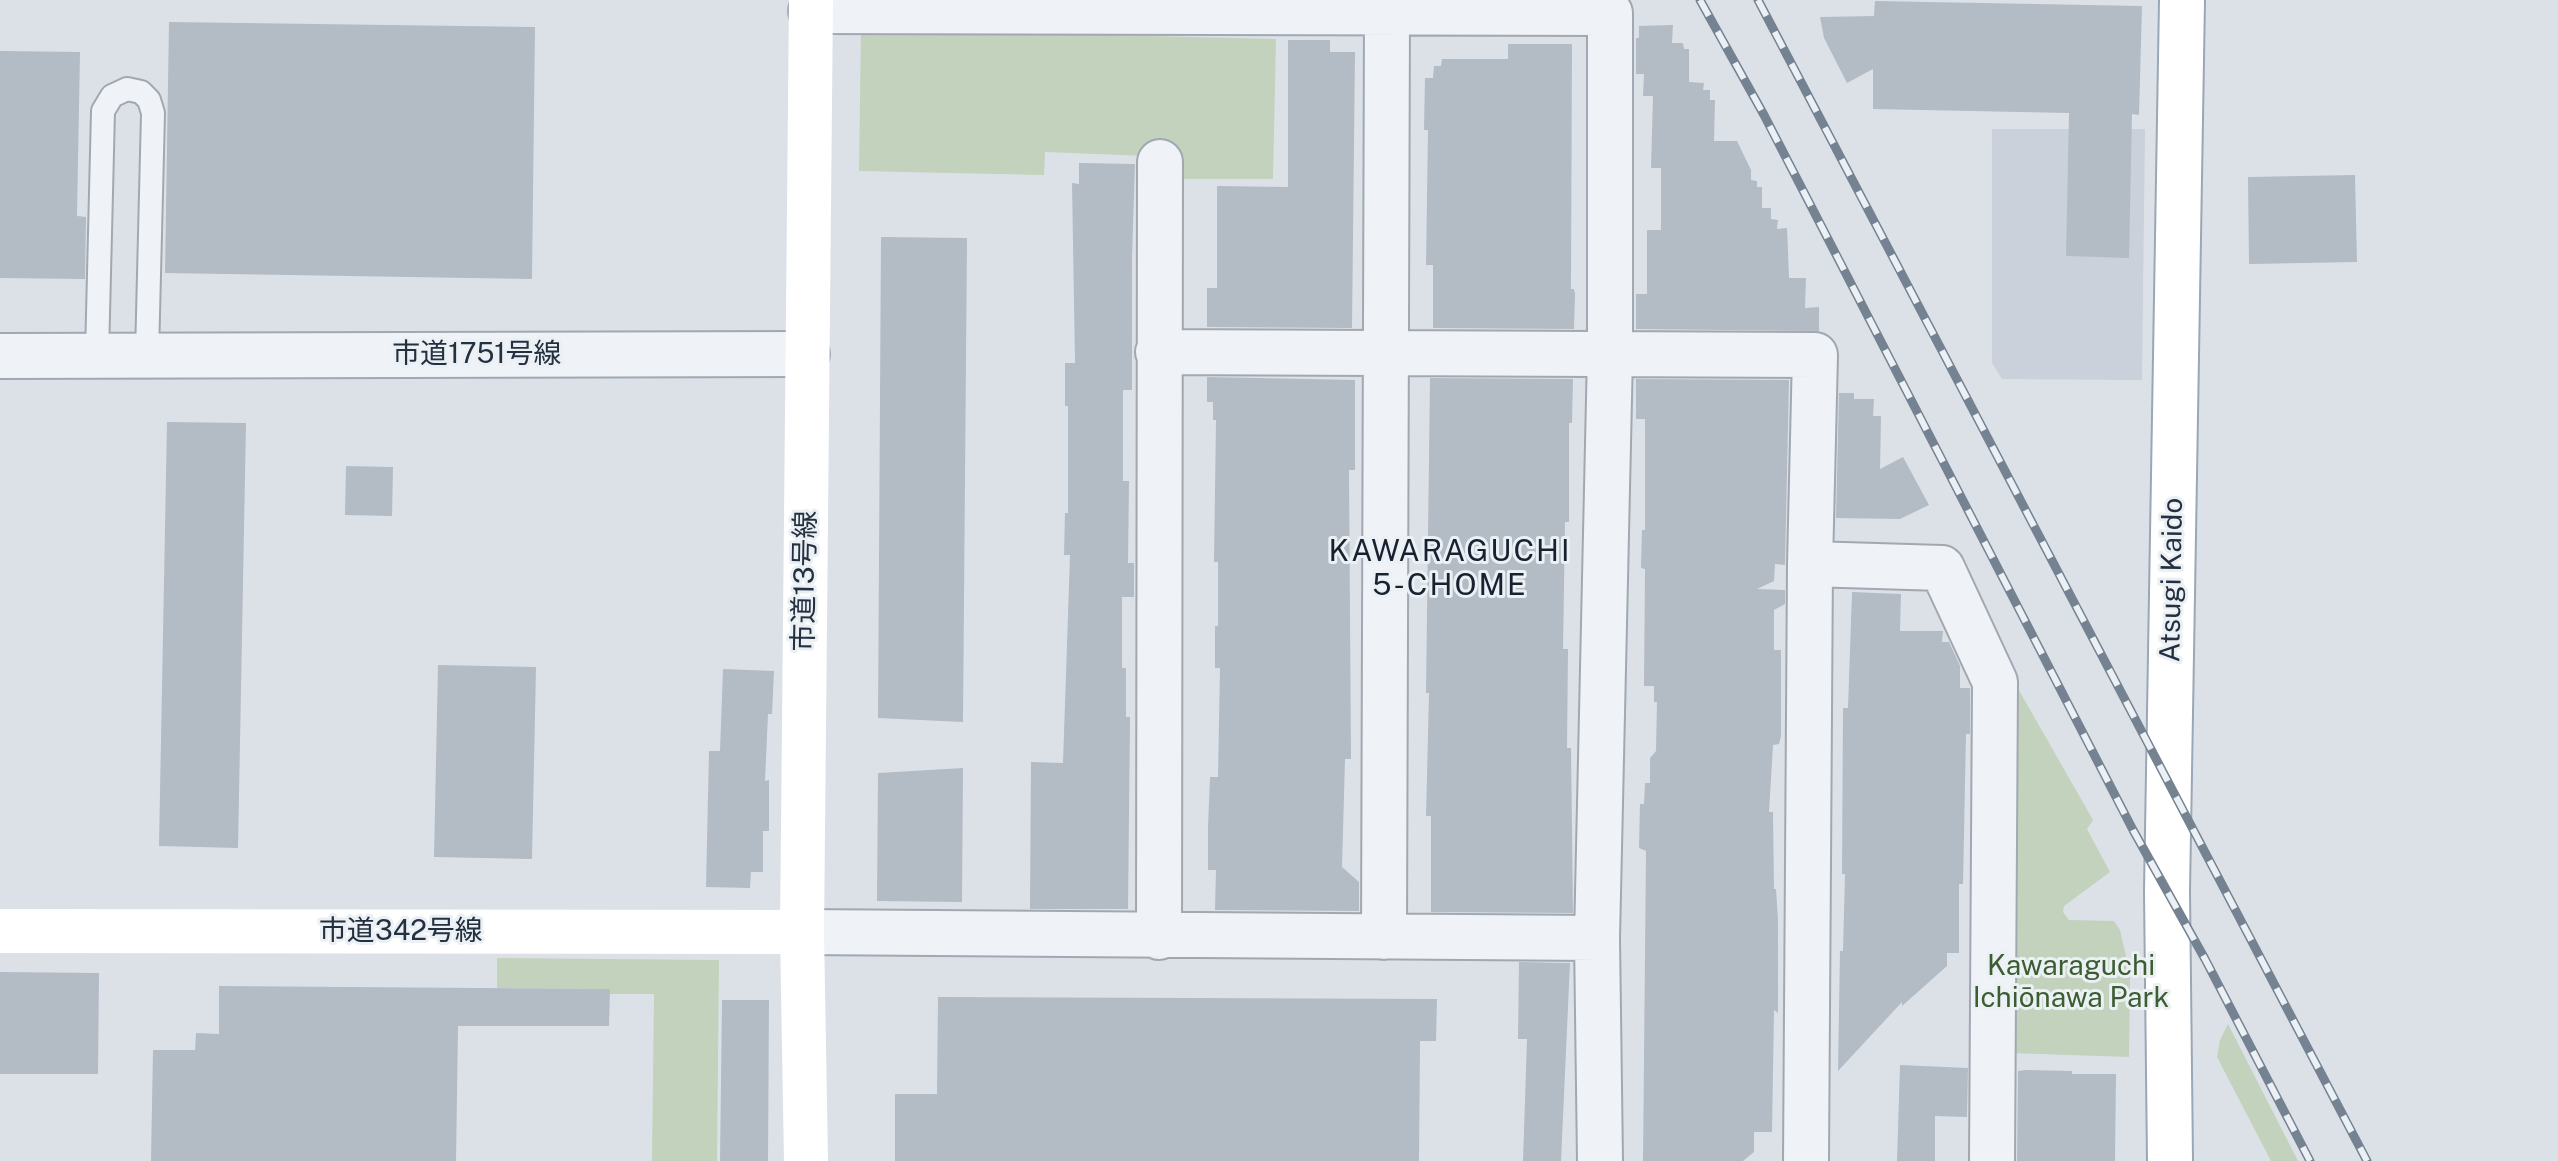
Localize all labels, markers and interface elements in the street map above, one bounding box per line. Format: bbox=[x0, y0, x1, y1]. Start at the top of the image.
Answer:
street label: 市道1751号線 bbox=[392, 337, 562, 371]
street label: Atsugi Kaido bbox=[2154, 497, 2190, 663]
street label: 市道13号線 bbox=[787, 510, 823, 652]
district label: KAWARAGUCHI 5-CHOME bbox=[1328, 534, 1572, 604]
street label: 市道342号線 bbox=[319, 914, 483, 948]
park label: Kawaraguchi Ichiōnawa Park bbox=[1973, 949, 2169, 1015]

